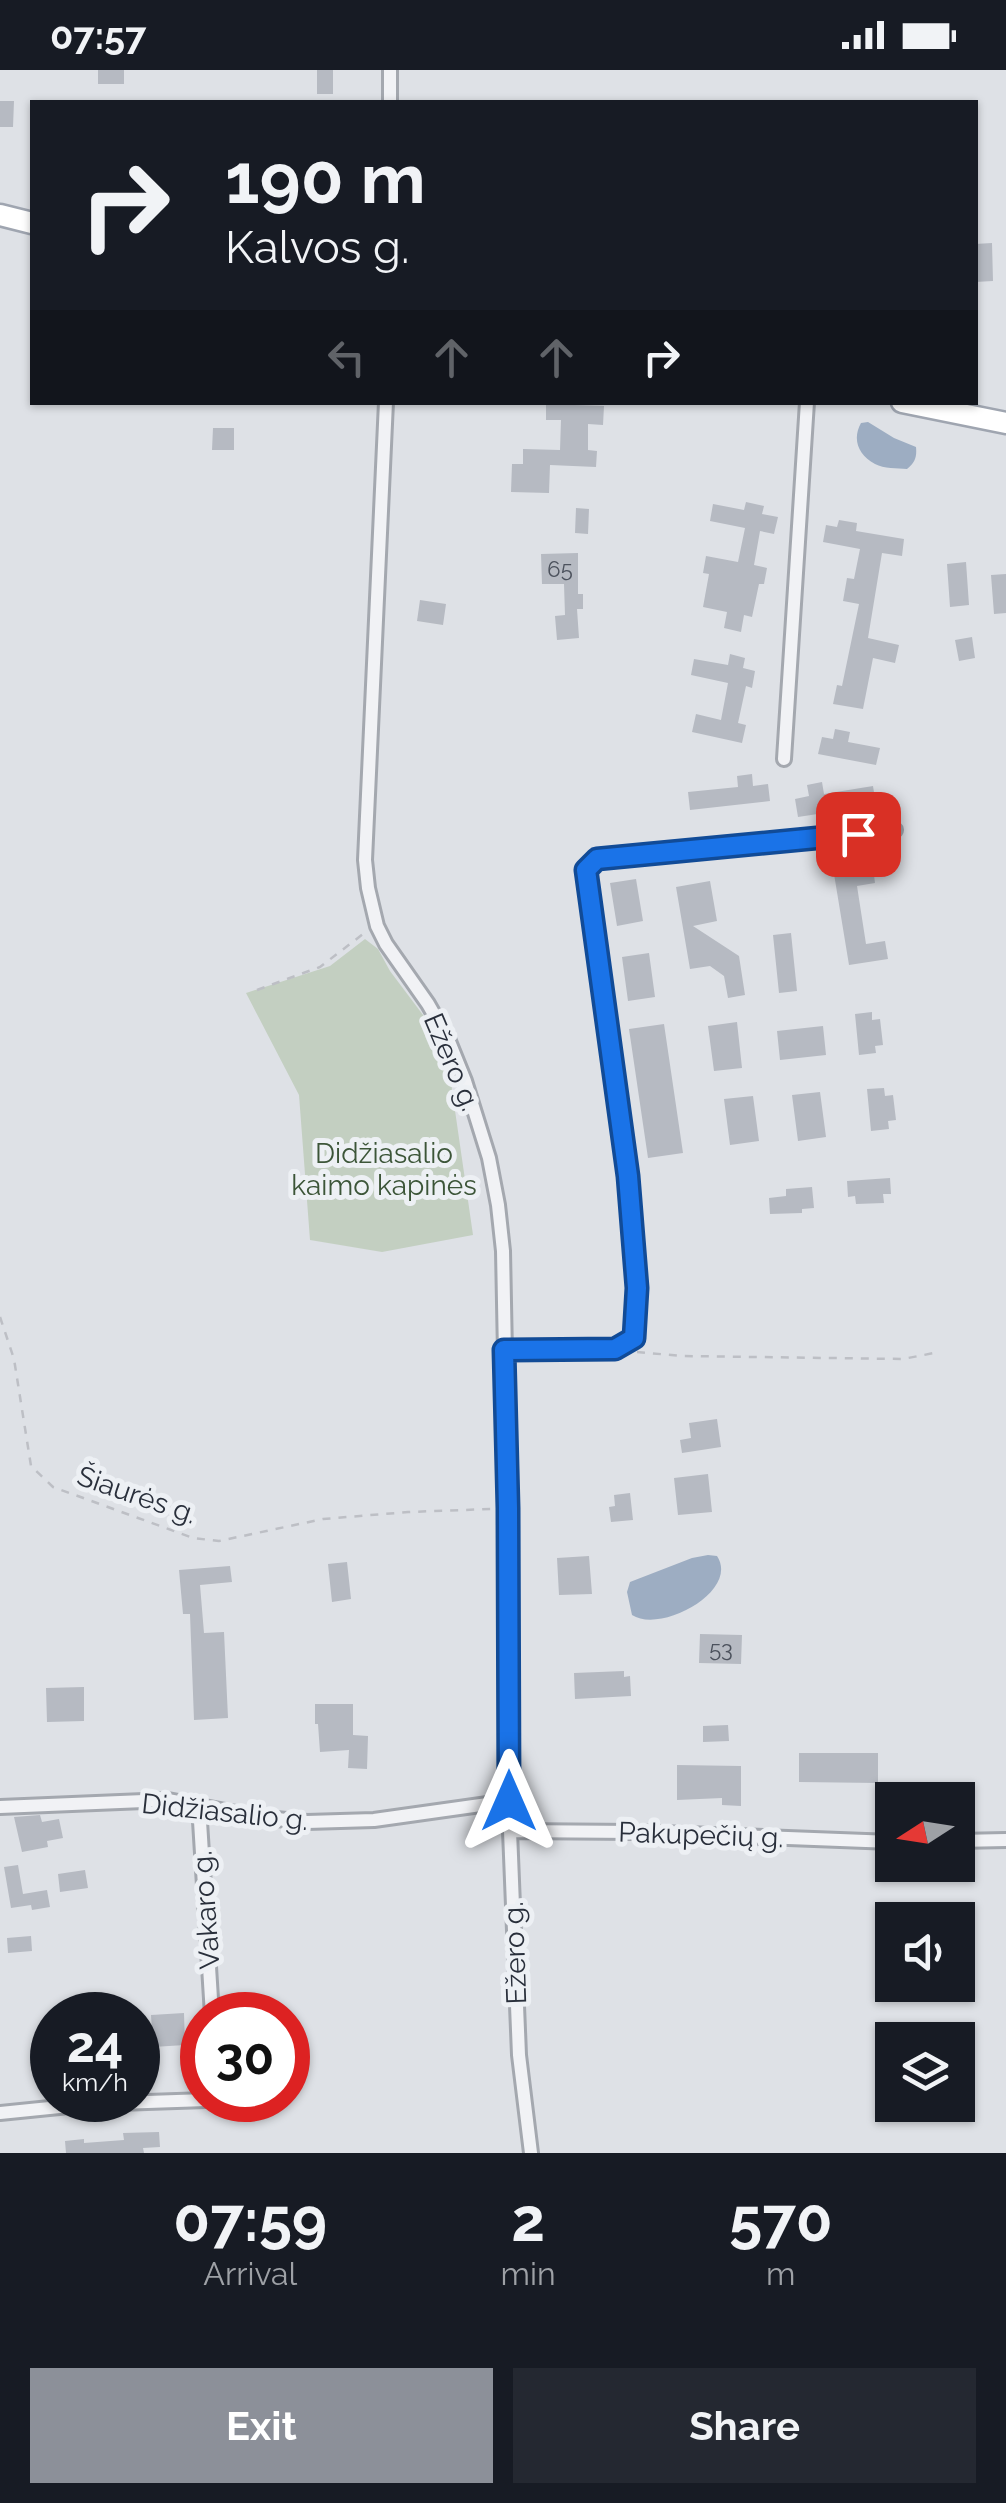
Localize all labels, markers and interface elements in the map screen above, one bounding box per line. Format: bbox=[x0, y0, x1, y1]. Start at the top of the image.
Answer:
text: 07:57 bbox=[50, 13, 146, 58]
text: 190 m bbox=[225, 137, 426, 219]
icon: right bbox=[60, 140, 190, 270]
text: Kalvos g. bbox=[225, 221, 409, 274]
icon: left bbox=[319, 330, 374, 385]
icon: ahead bbox=[424, 330, 479, 385]
icon: ahead bbox=[529, 330, 584, 385]
icon: right bbox=[634, 330, 689, 385]
house number: 65 bbox=[547, 556, 573, 582]
pin bbox=[816, 792, 901, 877]
icon: arrive bbox=[831, 807, 886, 862]
street label: Ežero g. bbox=[417, 1008, 487, 1116]
park label: Didžiasalio kaimo kapinės bbox=[291, 1137, 477, 1202]
street label: Šiaurės g. bbox=[73, 1458, 201, 1531]
house number: 53 bbox=[709, 1636, 733, 1662]
position arrow bbox=[457, 1749, 561, 1853]
north arrow bbox=[875, 1782, 975, 1882]
map controls bbox=[875, 1782, 975, 2122]
street label: Didžiasalio g. bbox=[140, 1787, 310, 1837]
street label: Pakupečių g. bbox=[618, 1816, 784, 1854]
street label: Vakaro g. bbox=[185, 1850, 227, 1970]
street label: Ežero g. bbox=[497, 1901, 533, 2005]
button: sound bbox=[875, 1902, 975, 2002]
speed limit sign: 30 bbox=[180, 1992, 310, 2122]
text: 24 bbox=[67, 2015, 123, 2074]
button: layers bbox=[875, 2022, 975, 2122]
text: km/h bbox=[62, 2067, 128, 2097]
text: 07:59 bbox=[173, 2185, 327, 2255]
text: 2 bbox=[511, 2185, 545, 2255]
text: 570 bbox=[729, 2185, 833, 2255]
text: Arrival bbox=[203, 2255, 297, 2292]
text: min bbox=[501, 2255, 556, 2292]
text: m bbox=[766, 2255, 795, 2292]
button: Exit bbox=[30, 2368, 493, 2483]
button: Share bbox=[513, 2368, 976, 2483]

